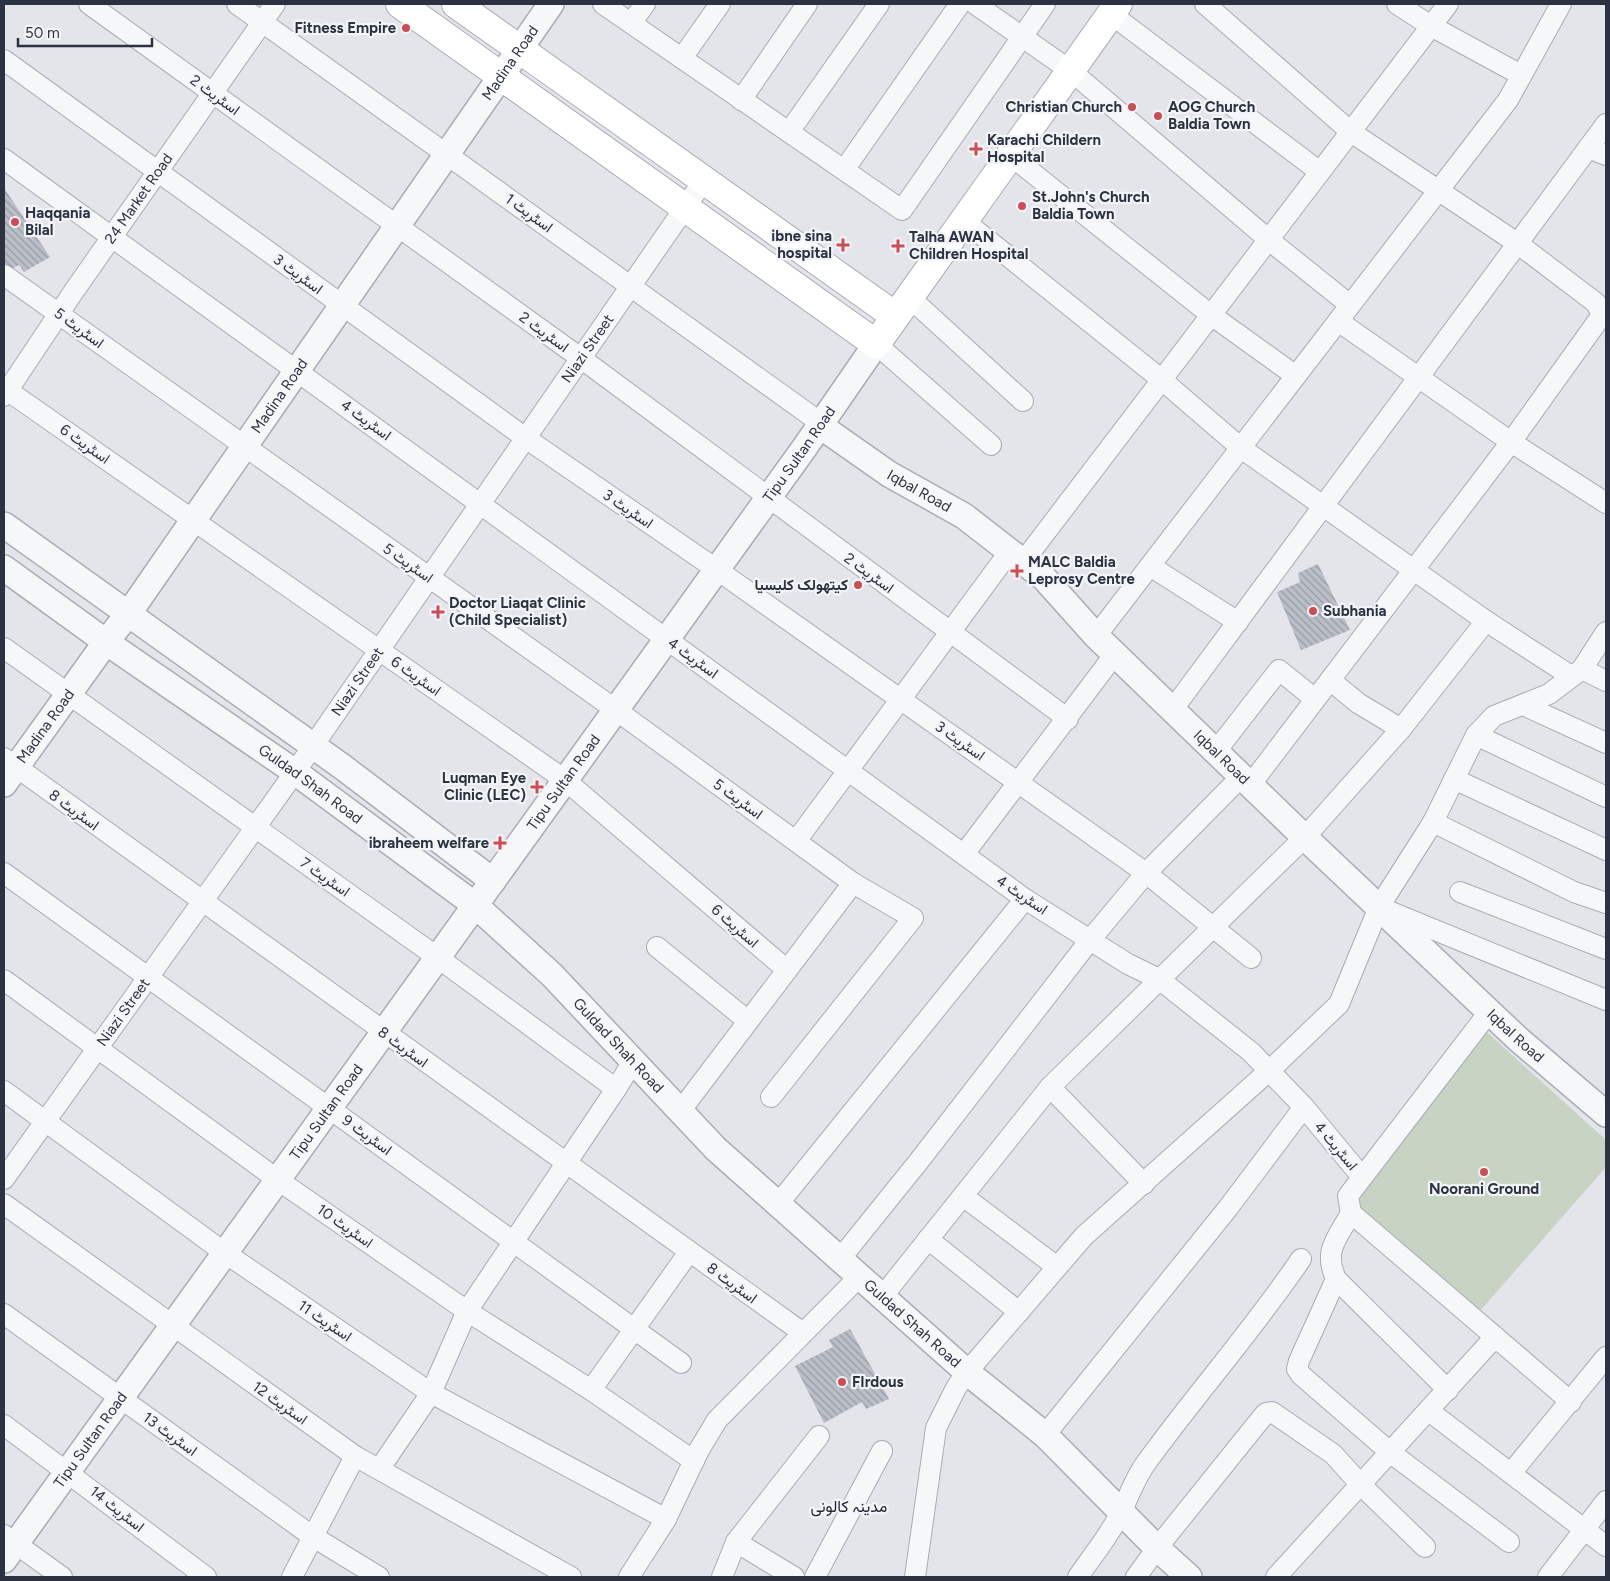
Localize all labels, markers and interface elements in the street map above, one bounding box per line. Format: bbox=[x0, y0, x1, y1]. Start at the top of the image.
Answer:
scale bar bbox=[18, 15, 151, 47]
place label: Fitness Empire bbox=[295, 19, 397, 37]
marker: Fitness Empire bbox=[400, 22, 412, 34]
street label: Madina Road bbox=[478, 22, 542, 104]
text: 50 m bbox=[25, 24, 60, 42]
street label: اسٹریٹ 2 bbox=[187, 71, 243, 119]
place label: Christian Church bbox=[1006, 98, 1122, 116]
place label: AOG Church Baldia Town bbox=[1168, 98, 1255, 133]
marker: Christian Church bbox=[1126, 101, 1138, 113]
marker: AOG Church Baldia Town bbox=[1152, 110, 1164, 122]
place label: Karachi Childern Hospital bbox=[987, 131, 1101, 166]
marker: Karachi Childern Hospital bbox=[969, 142, 983, 156]
street label: 24 Market Road bbox=[101, 150, 177, 247]
place label: St.John's Church Baldia Town bbox=[1032, 188, 1150, 223]
street label: اسٹریٹ 1 bbox=[502, 190, 556, 236]
marker: St.John's Church Baldia Town bbox=[1016, 200, 1028, 212]
place label: Haqqania Bilal bbox=[25, 204, 90, 239]
marker: Haqqania Bilal bbox=[9, 216, 21, 228]
place label: ibne sina hospital bbox=[771, 227, 832, 262]
place label: Talha AWAN Children Hospital bbox=[909, 228, 1029, 263]
marker: ibne sina hospital bbox=[836, 238, 850, 252]
marker: Talha AWAN Children Hospital bbox=[891, 239, 905, 253]
street label: اسٹریٹ 3 bbox=[270, 250, 326, 298]
street label: اسٹریٹ 5 bbox=[51, 304, 107, 352]
street label: اسٹریٹ 2 bbox=[516, 308, 572, 356]
street label: Niazi Street bbox=[558, 311, 618, 386]
street label: Madina Road bbox=[247, 355, 312, 437]
street label: اسٹریٹ 4 bbox=[337, 396, 395, 444]
street label: Tipu Sultan Road bbox=[759, 403, 839, 506]
street label: اسٹریٹ 6 bbox=[56, 420, 114, 468]
street label: Iqbal Road bbox=[884, 466, 954, 516]
street label: اسٹریٹ 3 bbox=[599, 486, 657, 532]
street label: اسٹریٹ 5 bbox=[379, 539, 437, 587]
street label: اسٹریٹ 2 bbox=[841, 549, 897, 597]
place label: MALC Baldia Leprosy Centre bbox=[1028, 553, 1135, 588]
marker: MALC Baldia Leprosy Centre bbox=[1010, 564, 1024, 578]
place label: کیتھولک کلیسیا bbox=[755, 576, 848, 594]
marker: کیتھولک کلیسیا bbox=[852, 579, 864, 591]
place label: Doctor Liaqat Clinic (Child Specialist) bbox=[449, 594, 586, 629]
place label: Subhania bbox=[1323, 602, 1387, 620]
marker: Doctor Liaqat Clinic (Child Specialist) bbox=[431, 605, 445, 619]
marker: Subhania bbox=[1307, 605, 1319, 617]
street label: اسٹریٹ 4 bbox=[664, 634, 722, 682]
street label: Niazi Street bbox=[327, 644, 387, 720]
street label: اسٹریٹ 6 bbox=[387, 652, 445, 700]
street label: Madina Road bbox=[13, 686, 78, 767]
street label: اسٹریٹ 3 bbox=[932, 717, 988, 765]
street label: Iqbal Road bbox=[1190, 726, 1253, 788]
street label: Tipu Sultan Road bbox=[523, 731, 604, 834]
street label: Guldad Shah Road bbox=[255, 741, 366, 828]
place label: Luqman Eye Clinic (LEC) bbox=[442, 769, 527, 804]
street label: اسٹریٹ 5 bbox=[710, 775, 766, 823]
marker: Luqman Eye Clinic (LEC) bbox=[530, 780, 544, 794]
street label: اسٹریٹ 8 bbox=[45, 786, 103, 834]
place label: ibraheem welfare bbox=[369, 834, 490, 852]
marker: ibraheem welfare bbox=[493, 836, 507, 850]
street label: اسٹریٹ 7 bbox=[297, 853, 353, 901]
street label: اسٹریٹ 4 bbox=[993, 871, 1051, 919]
street label: اسٹریٹ 6 bbox=[708, 901, 762, 951]
street label: Niazi Street bbox=[93, 974, 154, 1050]
street label: Guldad Shah Road bbox=[569, 994, 667, 1097]
street label: Iqbal Road bbox=[1483, 1005, 1548, 1066]
street label: اسٹریٹ 8 bbox=[374, 1023, 432, 1071]
street label: Tipu Sultan Road bbox=[286, 1061, 367, 1163]
street label: اسٹریٹ 9 bbox=[339, 1111, 395, 1159]
street label: اسٹریٹ 4 bbox=[1311, 1118, 1361, 1174]
marker: Noorani Ground bbox=[1478, 1166, 1490, 1178]
place label: Noorani Ground bbox=[1429, 1180, 1539, 1198]
street label: اسٹریٹ 10 bbox=[314, 1200, 376, 1252]
street label: اسٹریٹ 8 bbox=[703, 1259, 761, 1307]
street label: Guldad Shah Road bbox=[860, 1276, 965, 1371]
street label: اسٹریٹ 11 bbox=[295, 1297, 355, 1345]
place label: FIrdous bbox=[852, 1373, 903, 1391]
marker: FIrdous bbox=[836, 1376, 848, 1388]
street label: اسٹریٹ 12 bbox=[249, 1378, 311, 1428]
street label: Tipu Sultan Road bbox=[50, 1389, 131, 1491]
street label: اسٹریٹ 13 bbox=[139, 1408, 201, 1460]
street label: اسٹریٹ 14 bbox=[86, 1482, 148, 1536]
district label: مدینہ کالونی bbox=[811, 1497, 887, 1517]

